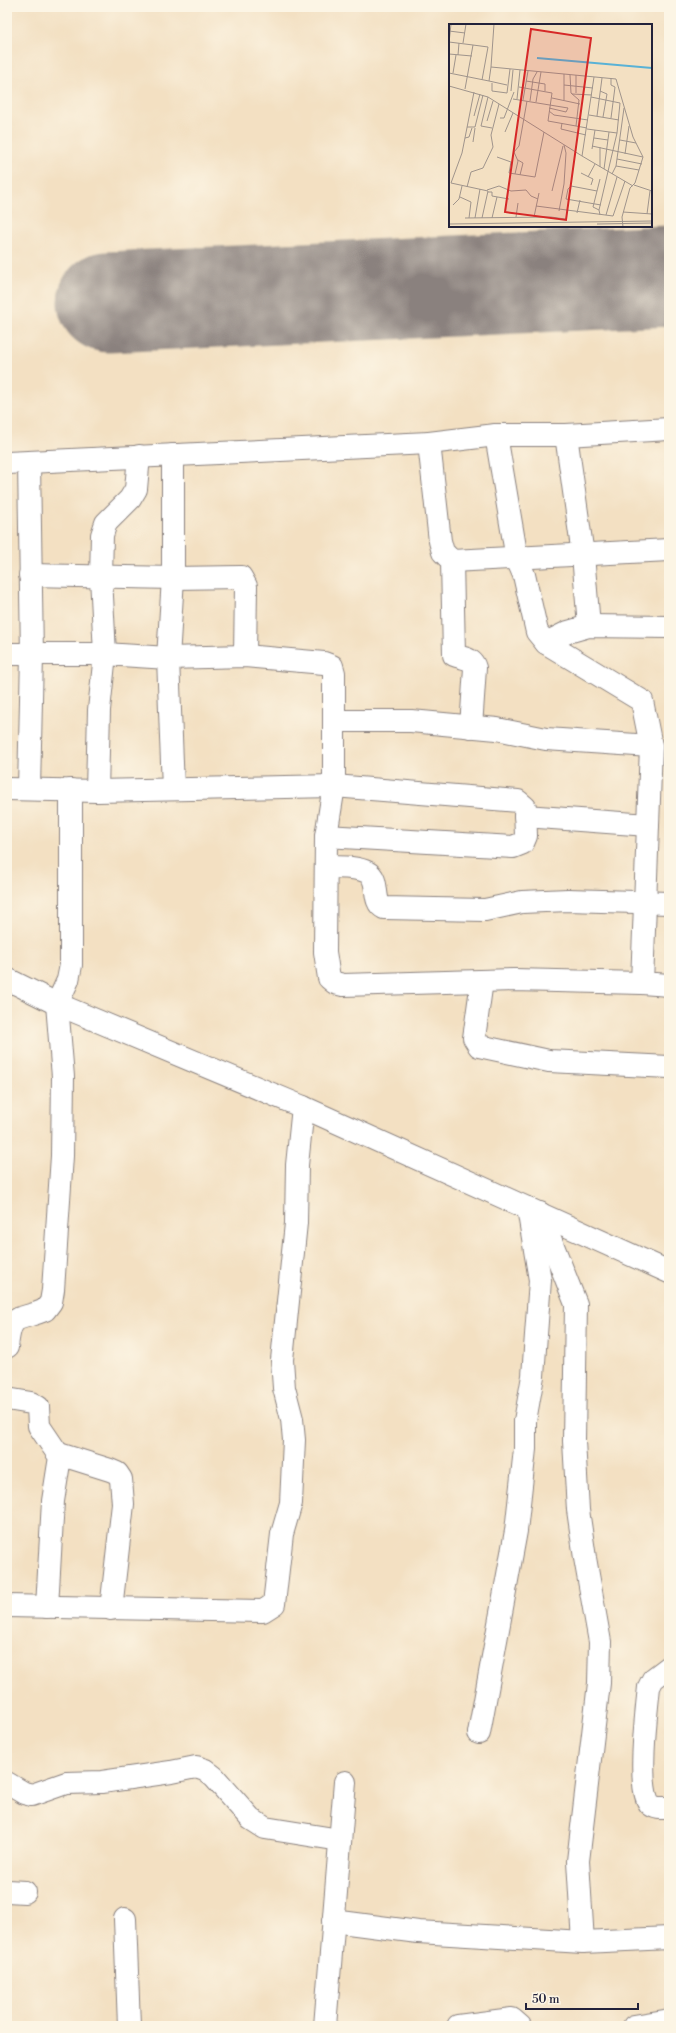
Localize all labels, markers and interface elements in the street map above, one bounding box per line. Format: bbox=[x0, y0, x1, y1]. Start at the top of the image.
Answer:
inset map bbox=[449, 24, 652, 227]
scale bar bbox=[526, 1985, 638, 2011]
text: 50 m bbox=[532, 1992, 560, 2007]

